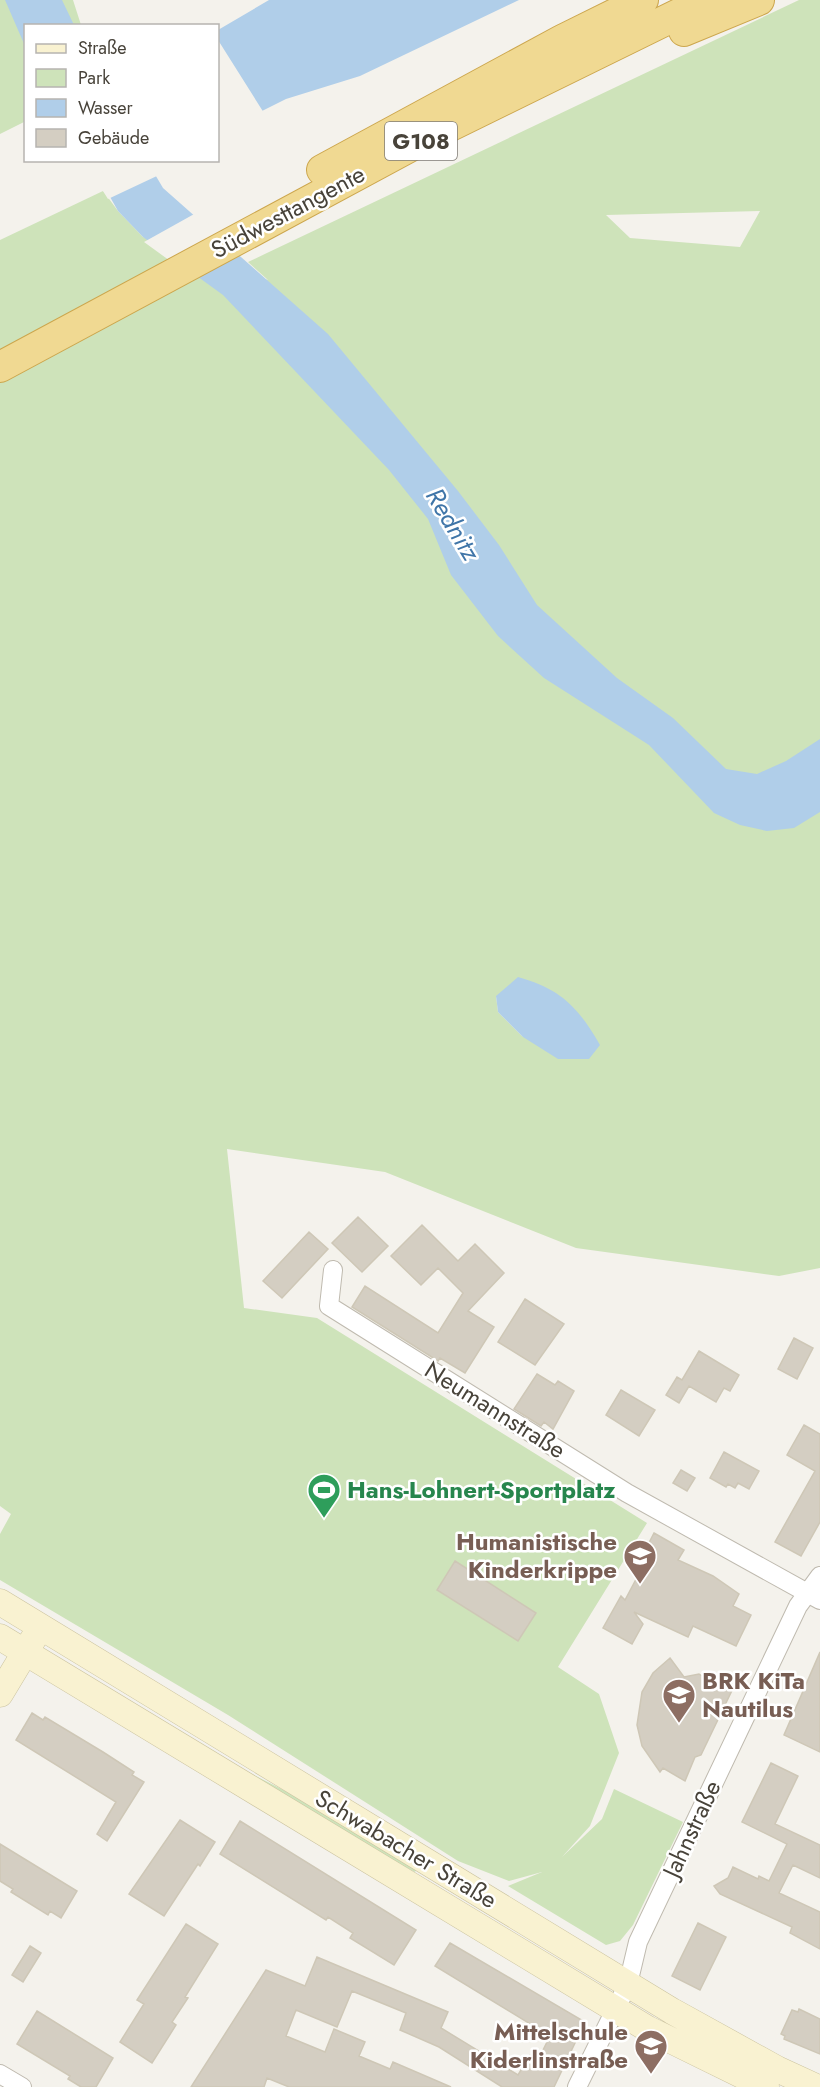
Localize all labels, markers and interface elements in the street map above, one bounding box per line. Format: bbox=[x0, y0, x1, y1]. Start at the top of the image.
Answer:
legend bbox=[24, 24, 219, 162]
text: Straße bbox=[78, 35, 126, 61]
text: Park bbox=[78, 65, 110, 91]
text: Wasser bbox=[78, 95, 133, 121]
road number: G108 bbox=[385, 122, 457, 160]
text: Gebäude bbox=[78, 125, 149, 151]
street label: Südwesttangente bbox=[205, 156, 371, 267]
water label: Rednitz bbox=[416, 480, 490, 569]
street label: Neumannstraße bbox=[418, 1352, 572, 1467]
sports icon: Hans-Lohnert-Sportplatz bbox=[306, 1472, 342, 1519]
place label: Hans-Lohnert-Sportplatz bbox=[347, 1472, 616, 1507]
place label: Humanistische Kinderkrippe bbox=[456, 1524, 617, 1587]
school or university icon: Humanistische Kinderkrippe bbox=[622, 1538, 658, 1585]
place label: BRK KiTa Nautilus bbox=[702, 1663, 805, 1726]
school or university icon: BRK KiTa Nautilus bbox=[661, 1677, 697, 1724]
street label: Jahnstraße bbox=[653, 1774, 729, 1886]
street label: Schwabacher Straße bbox=[309, 1780, 504, 1917]
place label: Mittelschule Kiderlinstraße bbox=[470, 2014, 628, 2077]
school or university icon: Mittelschule Kiderlinstraße bbox=[633, 2028, 669, 2075]

